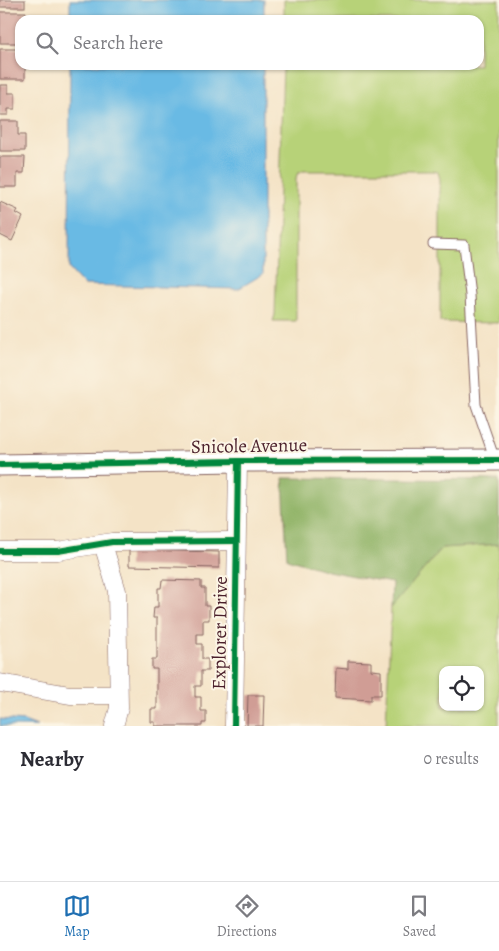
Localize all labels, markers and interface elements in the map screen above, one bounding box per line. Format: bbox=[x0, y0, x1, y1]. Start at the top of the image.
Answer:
search box bbox=[15, 15, 484, 70]
icon: search bbox=[33, 29, 61, 57]
text: Search here bbox=[73, 30, 163, 56]
street label: Snicole Avenue bbox=[191, 432, 307, 460]
street label: Explorer Drive bbox=[206, 576, 234, 690]
map controls bbox=[439, 666, 484, 711]
button: locate bbox=[439, 666, 484, 711]
text: Nearby bbox=[20, 745, 83, 773]
text: 0 results bbox=[423, 748, 479, 770]
tab: Map bbox=[63, 892, 91, 941]
tab: Directions bbox=[217, 892, 277, 941]
tab: Saved bbox=[403, 892, 436, 941]

